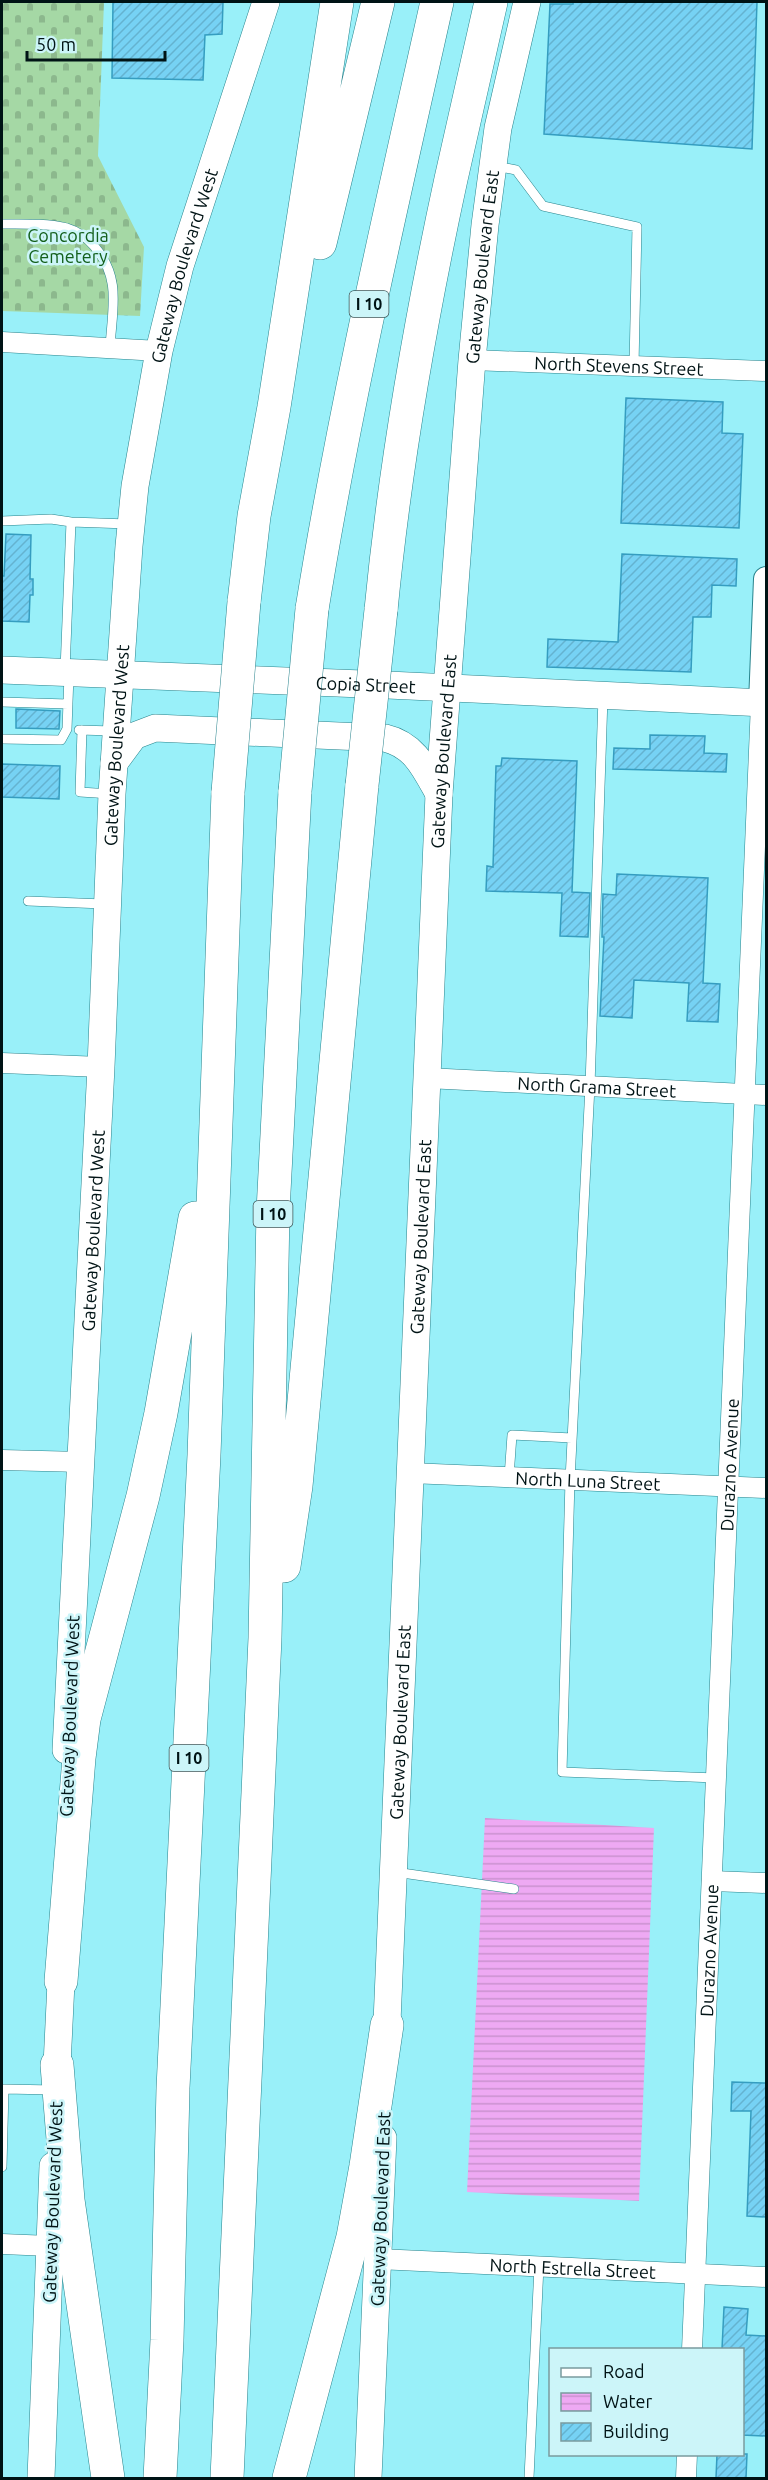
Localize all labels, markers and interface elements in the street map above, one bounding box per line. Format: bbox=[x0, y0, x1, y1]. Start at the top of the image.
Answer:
scale bar bbox=[27, 24, 165, 62]
text: 50 m bbox=[36, 34, 76, 54]
street label: Gateway Boulevard West bbox=[147, 166, 221, 365]
street label: Gateway Boulevard East bbox=[462, 169, 502, 365]
park label: Concordia Cemetery bbox=[27, 225, 109, 266]
road number: I 10 bbox=[350, 291, 388, 317]
street label: North Stevens Street bbox=[534, 352, 704, 379]
street label: Gateway Boulevard West bbox=[100, 644, 132, 846]
street label: Gateway Boulevard East bbox=[427, 653, 460, 849]
street label: Copia Street bbox=[315, 672, 416, 696]
street label: North Grama Street bbox=[517, 1073, 677, 1100]
street label: Gateway Boulevard West bbox=[77, 1129, 108, 1332]
street label: Gateway Boulevard East bbox=[406, 1139, 434, 1334]
road number: I 10 bbox=[254, 1201, 292, 1227]
street label: Durazno Avenue bbox=[716, 1398, 742, 1532]
street label: North Luna Street bbox=[515, 1467, 661, 1494]
street label: Gateway Boulevard West bbox=[55, 1615, 83, 1817]
street label: Gateway Boulevard East bbox=[386, 1625, 414, 1820]
road number: I 10 bbox=[170, 1745, 208, 1771]
street label: Durazno Avenue bbox=[696, 1884, 722, 2017]
street label: Gateway Boulevard West bbox=[38, 2101, 66, 2303]
street label: Gateway Boulevard East bbox=[367, 2111, 393, 2307]
street label: North Estrella Street bbox=[489, 2254, 656, 2282]
legend bbox=[549, 2348, 744, 2456]
text: Road bbox=[603, 2361, 645, 2381]
text: Water bbox=[603, 2391, 653, 2411]
text: Building bbox=[603, 2421, 669, 2441]

